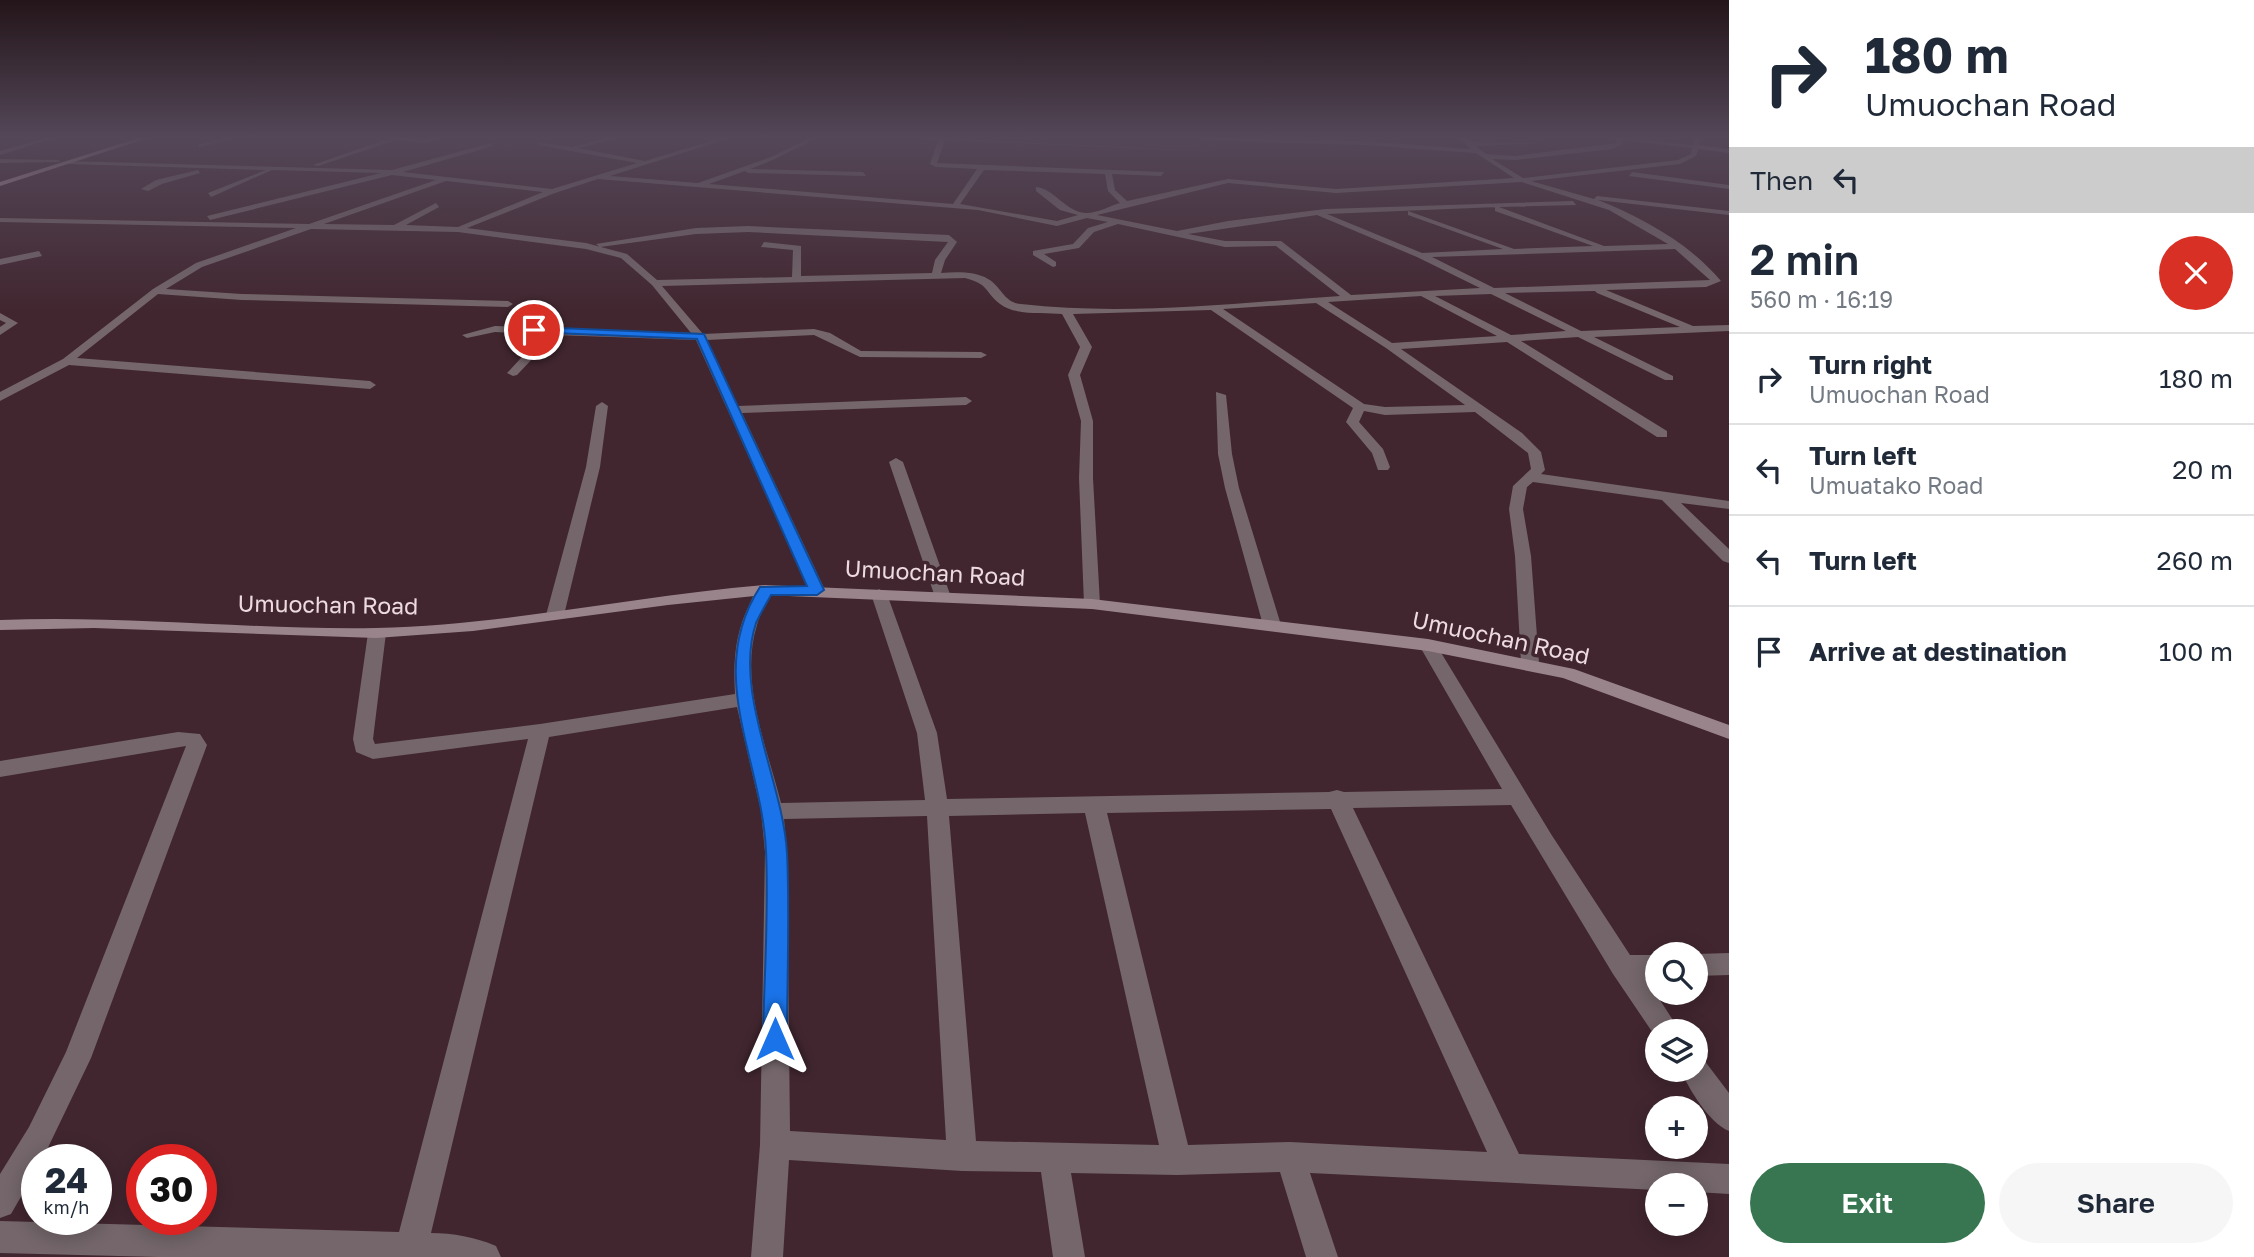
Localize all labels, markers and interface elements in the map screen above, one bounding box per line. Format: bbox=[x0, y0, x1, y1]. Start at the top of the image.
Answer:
text: 180 m bbox=[1865, 25, 2009, 84]
icon: right bbox=[1750, 28, 1841, 119]
text: Umuochan Road bbox=[1865, 85, 2117, 123]
icon: left bbox=[1827, 161, 1865, 199]
text: Then bbox=[1750, 165, 1813, 196]
text: 2 min bbox=[1750, 234, 1859, 284]
button: close bbox=[2159, 236, 2233, 310]
text: 560 m · 16:19 bbox=[1750, 285, 1893, 313]
pin bbox=[504, 300, 564, 360]
icon: arrive bbox=[515, 311, 553, 349]
text: Turn right bbox=[1809, 349, 1932, 380]
icon: right bbox=[1750, 360, 1788, 398]
text: 180 m bbox=[2159, 363, 2233, 394]
text: Umuochan Road bbox=[1809, 380, 1990, 408]
text: Turn left bbox=[1809, 440, 1917, 471]
icon: left bbox=[1750, 451, 1788, 489]
text: 20 m bbox=[2172, 454, 2233, 485]
text: Umuatako Road bbox=[1809, 471, 1983, 499]
icon: left bbox=[1750, 542, 1788, 580]
text: Turn left bbox=[1809, 545, 1917, 576]
text: 260 m bbox=[2157, 545, 2233, 576]
street label: Umuochan Road bbox=[844, 553, 1026, 591]
street label: Umuochan Road bbox=[237, 588, 419, 620]
street label: Umuochan Road bbox=[1410, 605, 1592, 669]
icon: arrive bbox=[1750, 633, 1788, 671]
text: Arrive at destination bbox=[1809, 636, 2067, 667]
text: 100 m bbox=[2159, 636, 2233, 667]
map controls bbox=[1645, 942, 1708, 1236]
button: search bbox=[1645, 942, 1708, 1005]
position arrow bbox=[738, 1002, 812, 1076]
button: layers bbox=[1645, 1019, 1708, 1082]
button: + bbox=[1645, 1096, 1708, 1159]
speed limit sign: 30 bbox=[126, 1144, 217, 1235]
text: 24 bbox=[45, 1159, 88, 1201]
button: Exit bbox=[1750, 1163, 1985, 1243]
button: Share bbox=[1999, 1163, 2233, 1243]
button: − bbox=[1645, 1173, 1708, 1236]
text: km/h bbox=[44, 1196, 89, 1218]

